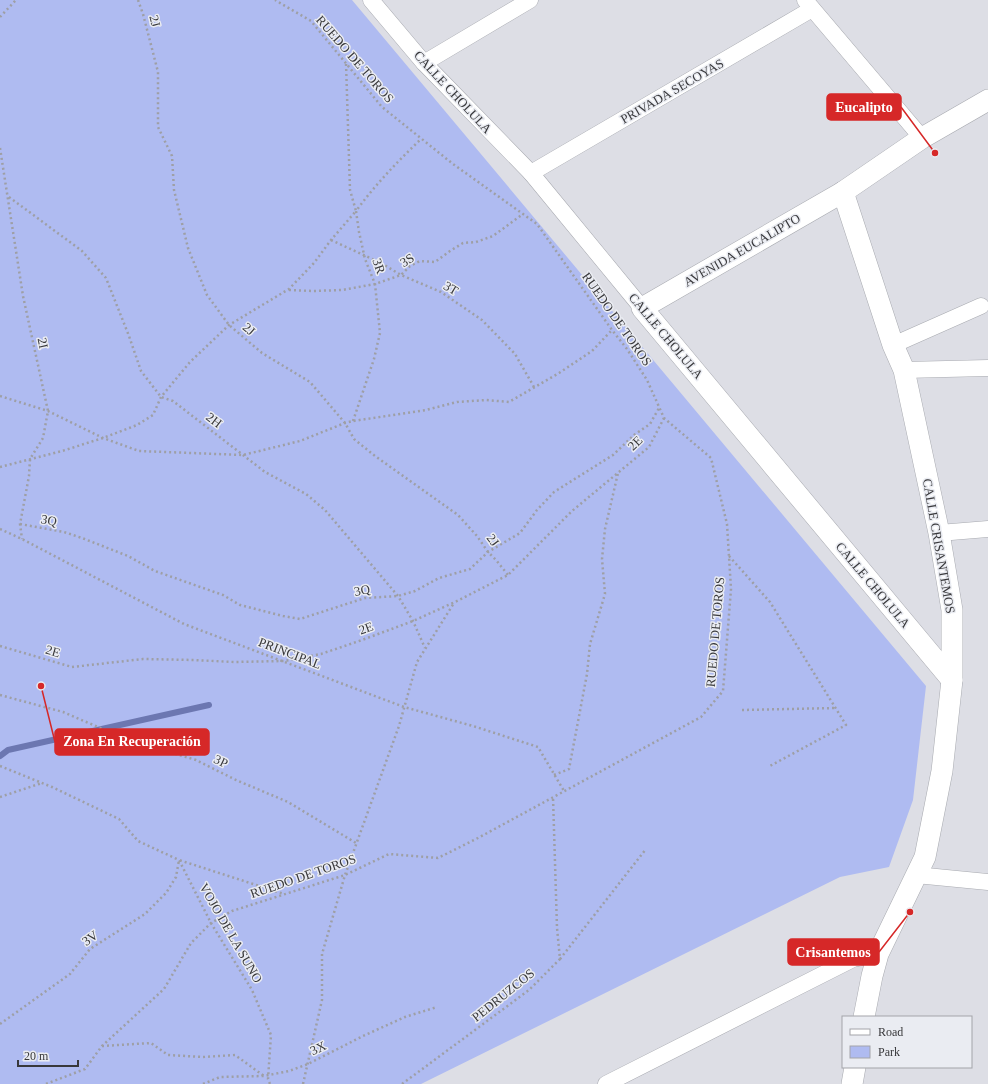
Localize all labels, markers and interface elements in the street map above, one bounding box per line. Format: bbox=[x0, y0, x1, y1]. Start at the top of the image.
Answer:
street label: RUEDO DE TOROS bbox=[313, 12, 397, 106]
street label: 2J bbox=[146, 13, 164, 29]
street label: CALLE CHOLULA bbox=[411, 48, 495, 137]
street label: PRIVADA SECOYAS bbox=[618, 55, 726, 127]
callout: Eucalipto bbox=[827, 94, 901, 120]
text: Eucalipto bbox=[835, 100, 893, 115]
street label: AVENIDA EUCALIPTO bbox=[681, 210, 803, 290]
street label: 3S bbox=[397, 250, 417, 270]
street label: 3R bbox=[369, 256, 389, 276]
street label: RUEDO DE TOROS bbox=[579, 269, 655, 369]
street label: 3T bbox=[441, 278, 461, 298]
street label: CALLE CHOLULA bbox=[626, 290, 707, 382]
street label: 2J bbox=[240, 320, 258, 338]
street label: 2I bbox=[35, 336, 51, 350]
street label: 2H bbox=[203, 409, 225, 431]
street label: 2E bbox=[625, 433, 645, 453]
street label: CALLE CRISANTEMOS bbox=[920, 477, 958, 615]
street label: 3Q bbox=[40, 511, 59, 529]
street label: 2J bbox=[484, 531, 502, 549]
street label: CALLE CHOLULA bbox=[833, 539, 914, 631]
street label: RUEDO DE TOROS bbox=[703, 576, 727, 688]
street label: 3Q bbox=[353, 581, 372, 599]
street label: 2E bbox=[357, 618, 375, 638]
street label: PRINCIPAL bbox=[257, 634, 324, 672]
street label: 2E bbox=[44, 642, 62, 660]
callout: Zona En Recuperación bbox=[55, 729, 209, 755]
text: Zona En Recuperación bbox=[63, 734, 201, 749]
street label: 3P bbox=[212, 751, 230, 771]
street label: RUEDO DE TOROS bbox=[248, 851, 358, 901]
street label: VOJO DE LA SUNO bbox=[196, 881, 266, 985]
street label: 3V bbox=[79, 927, 101, 949]
callout: Crisantemos bbox=[788, 939, 879, 965]
text: Crisantemos bbox=[795, 945, 871, 960]
street label: PEDRUZCOS bbox=[469, 965, 537, 1025]
legend bbox=[842, 1016, 972, 1068]
text: Road bbox=[878, 1025, 903, 1039]
street label: 3X bbox=[308, 1038, 329, 1058]
scale bar bbox=[18, 1042, 78, 1068]
text: Park bbox=[878, 1045, 900, 1059]
text: 20 m bbox=[24, 1049, 49, 1063]

